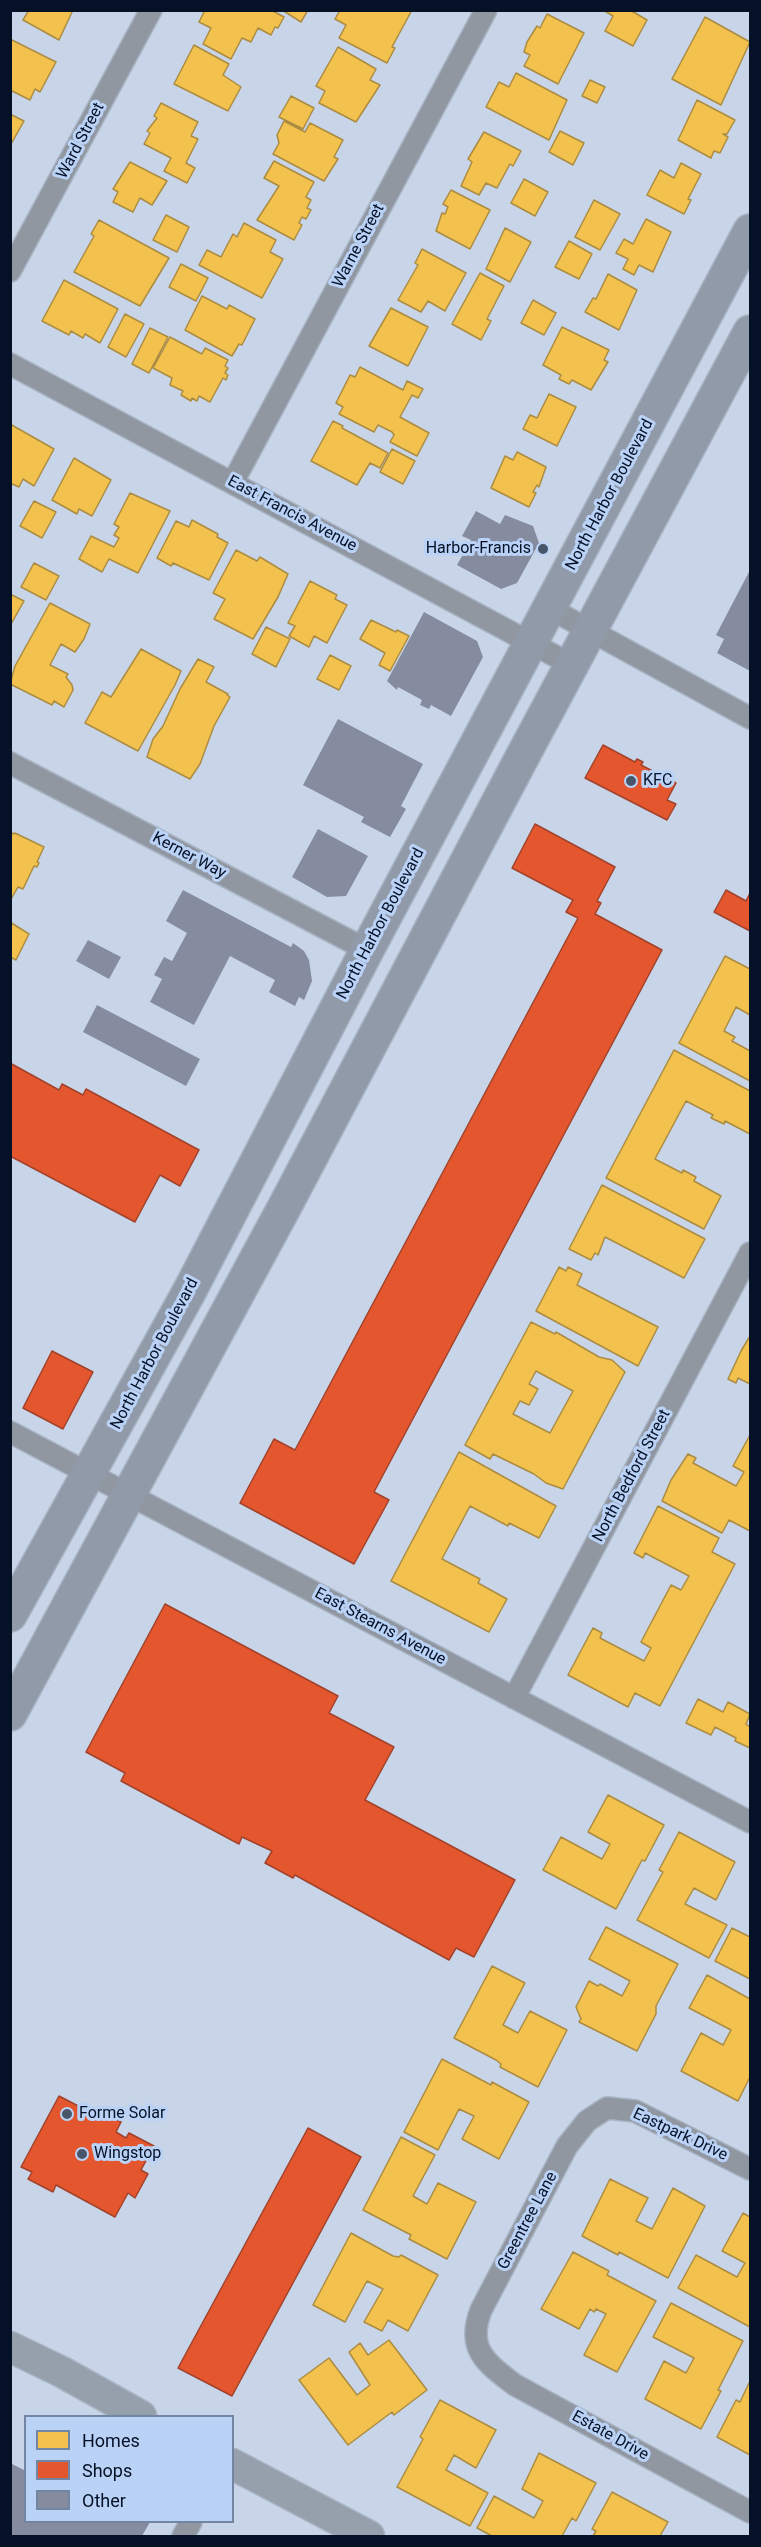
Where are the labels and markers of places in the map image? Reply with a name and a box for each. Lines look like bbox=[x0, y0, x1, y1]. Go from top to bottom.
place label: Harbor-Francis bbox=[426, 539, 531, 559]
marker: Harbor-Francis bbox=[536, 542, 550, 556]
place label: KFC bbox=[643, 771, 672, 791]
marker: KFC bbox=[624, 774, 638, 788]
place label: Forme Solar bbox=[79, 2104, 165, 2124]
marker: Forme Solar bbox=[60, 2107, 74, 2121]
place label: Wingstop bbox=[94, 2144, 161, 2164]
marker: Wingstop bbox=[75, 2147, 89, 2161]

